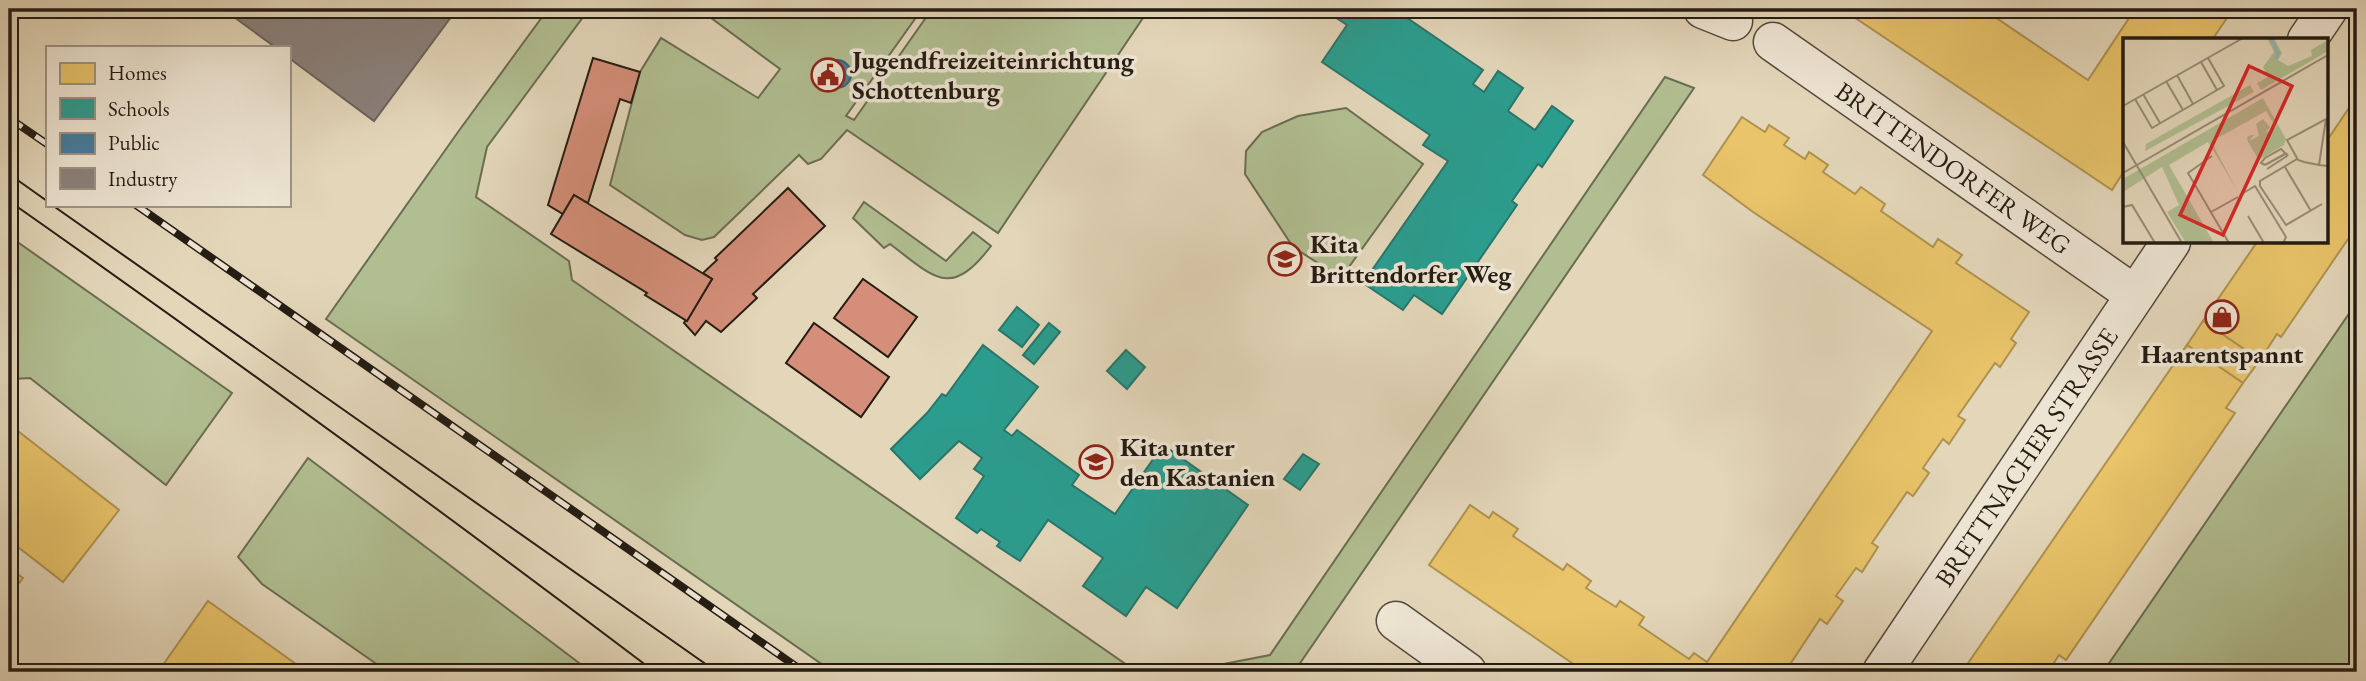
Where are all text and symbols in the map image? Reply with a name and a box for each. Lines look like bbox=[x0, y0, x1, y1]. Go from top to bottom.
inset map bbox=[2123, 38, 2328, 243]
place label: Jugendfreizeiteinrichtung Schottenburg bbox=[849, 43, 1135, 107]
legend bbox=[46, 46, 290, 206]
public building icon: Jugendfreizeiteinrichtung Schottenburg bbox=[809, 56, 847, 94]
text: Homes bbox=[108, 59, 167, 86]
street label: BRITTENDORFER WEG bbox=[1829, 74, 2078, 262]
text: Schools bbox=[108, 95, 170, 122]
text: Public bbox=[108, 129, 160, 156]
text: Industry bbox=[108, 165, 178, 192]
place label: Kita Brittendorfer Weg bbox=[1310, 227, 1512, 291]
school or university icon: Kita Brittendorfer Weg bbox=[1266, 240, 1304, 278]
shop icon: Haarentspannt bbox=[2203, 298, 2241, 336]
street label: BRETTNACHER STRASSE bbox=[1927, 321, 2126, 593]
place label: Haarentspannt bbox=[2141, 337, 2304, 371]
place label: Kita unter den Kastanien bbox=[1120, 430, 1276, 494]
school or university icon: Kita unter den Kastanien bbox=[1077, 443, 1115, 481]

